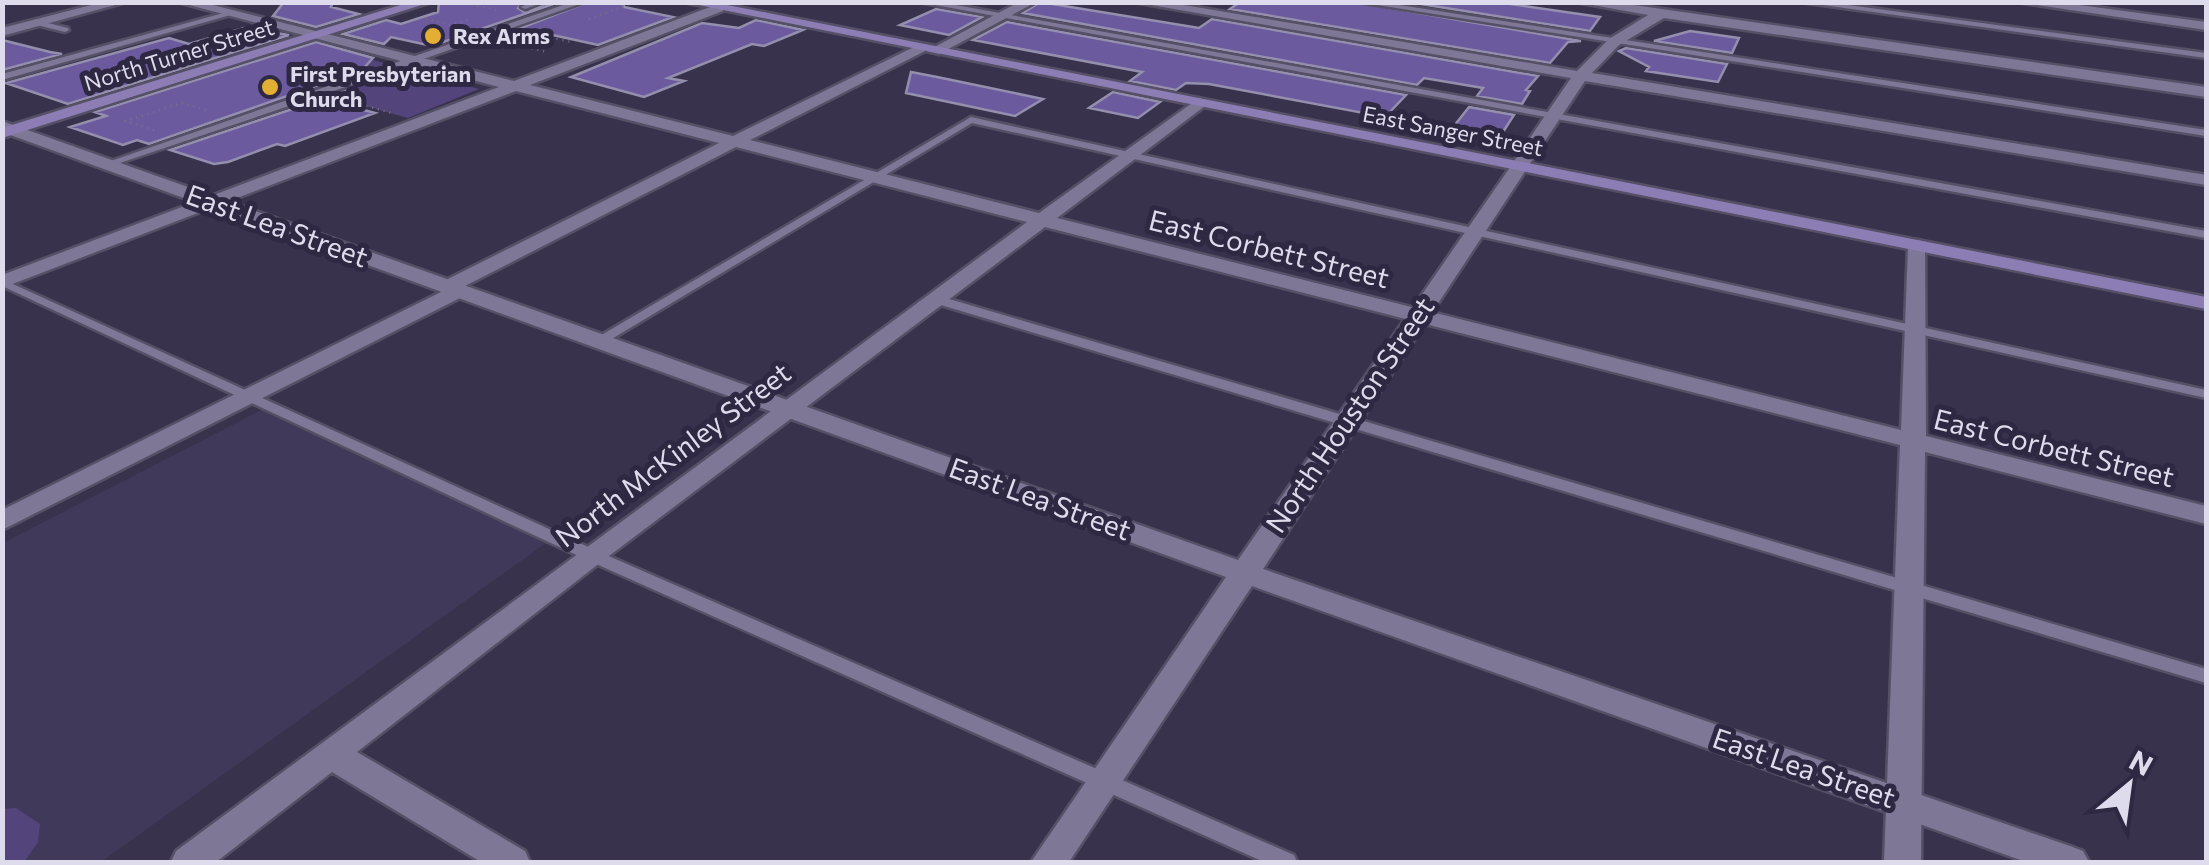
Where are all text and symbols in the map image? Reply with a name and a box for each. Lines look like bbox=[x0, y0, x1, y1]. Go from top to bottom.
street label: North Turner Street bbox=[81, 13, 277, 96]
place label: Rex Arms bbox=[453, 22, 550, 49]
marker: Rex Arms bbox=[422, 25, 444, 47]
place label: First Presbyterian Church bbox=[290, 60, 471, 112]
marker: First Presbyterian Church bbox=[259, 76, 281, 98]
street label: East Sanger Street bbox=[1361, 100, 1546, 161]
street label: East Lea Street bbox=[182, 176, 373, 274]
street label: East Corbett Street bbox=[1146, 202, 1393, 294]
street label: North Houston Street bbox=[1258, 290, 1441, 539]
street label: North McKinley Street bbox=[548, 355, 796, 554]
street label: East Corbett Street bbox=[1931, 401, 2178, 493]
street label: East Lea Street bbox=[945, 449, 1136, 547]
street label: East Lea Street bbox=[1709, 720, 1900, 814]
north arrow bbox=[2079, 735, 2179, 835]
text: N bbox=[2124, 742, 2159, 782]

